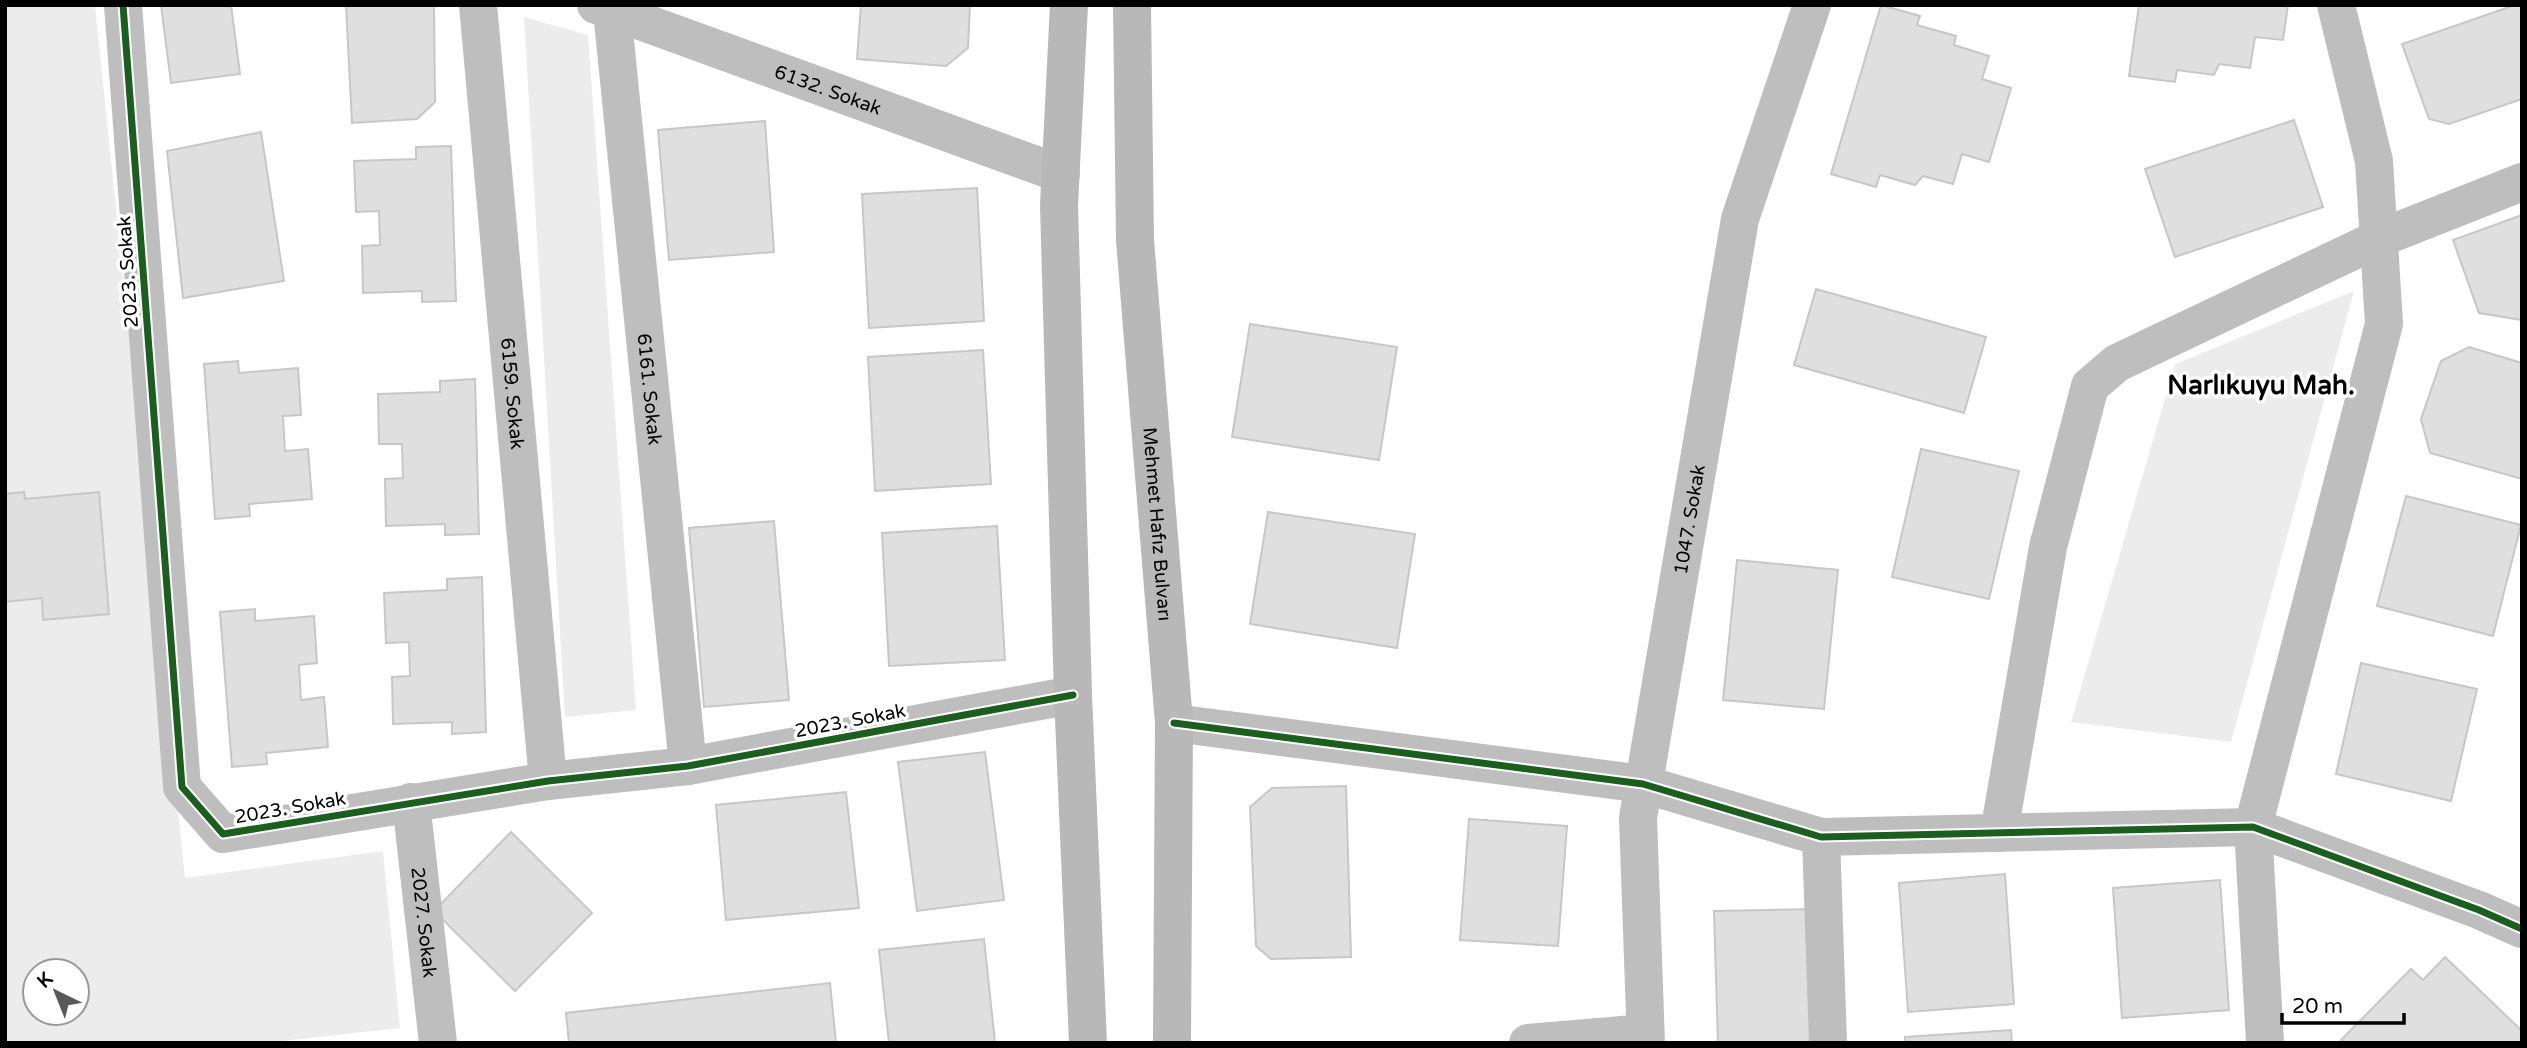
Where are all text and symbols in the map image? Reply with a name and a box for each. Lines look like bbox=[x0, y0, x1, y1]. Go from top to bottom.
street label: 6132. Sokak bbox=[771, 61, 884, 120]
street label: 2023. Sokak bbox=[113, 215, 143, 329]
street label: 6161. Sokak bbox=[633, 332, 666, 446]
street label: 6159. Sokak bbox=[496, 337, 528, 450]
district label: Narlıkuyu Mah. bbox=[2167, 370, 2355, 401]
street label: Mehmet Hafız Bulvarı bbox=[1138, 427, 1176, 622]
street label: 1047. Sokak bbox=[1670, 463, 1710, 576]
street label: 2023. Sokak bbox=[793, 699, 907, 742]
street label: 2023. Sokak bbox=[233, 787, 347, 829]
street label: 2027. Sokak bbox=[406, 866, 441, 979]
north arrow bbox=[21, 957, 91, 1027]
text: K bbox=[33, 968, 57, 993]
scale bar bbox=[2282, 982, 2404, 1026]
text: 20 m bbox=[2292, 994, 2343, 1019]

